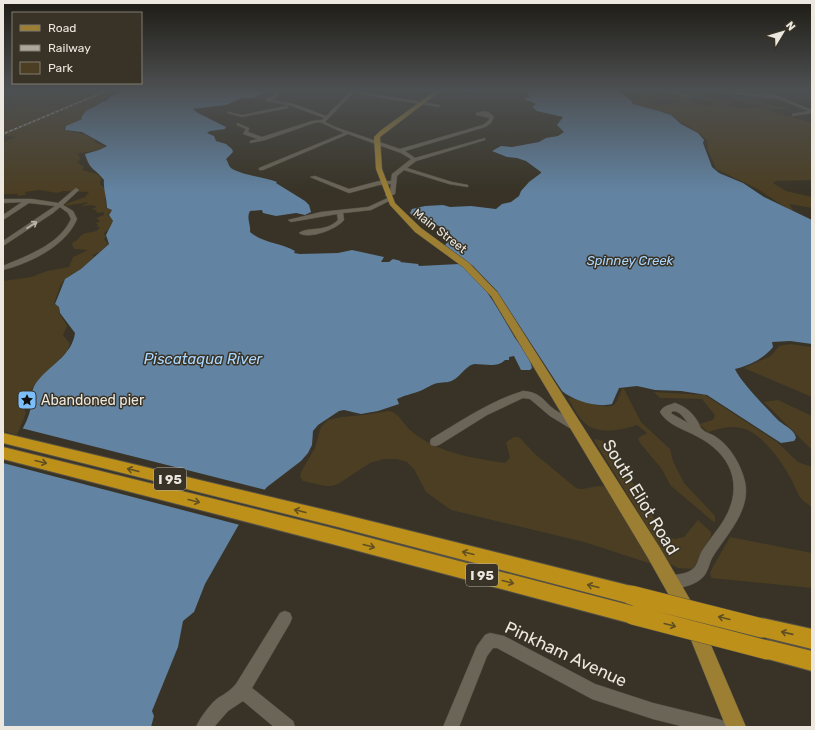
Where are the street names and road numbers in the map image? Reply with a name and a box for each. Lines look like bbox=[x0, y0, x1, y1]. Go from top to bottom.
street label: Main Street bbox=[410, 206, 470, 256]
street label: South Eliot Road bbox=[599, 436, 683, 558]
road number: I 95 bbox=[154, 468, 186, 490]
road number: I 95 bbox=[466, 564, 498, 586]
street label: Pinkham Avenue bbox=[502, 617, 630, 691]

